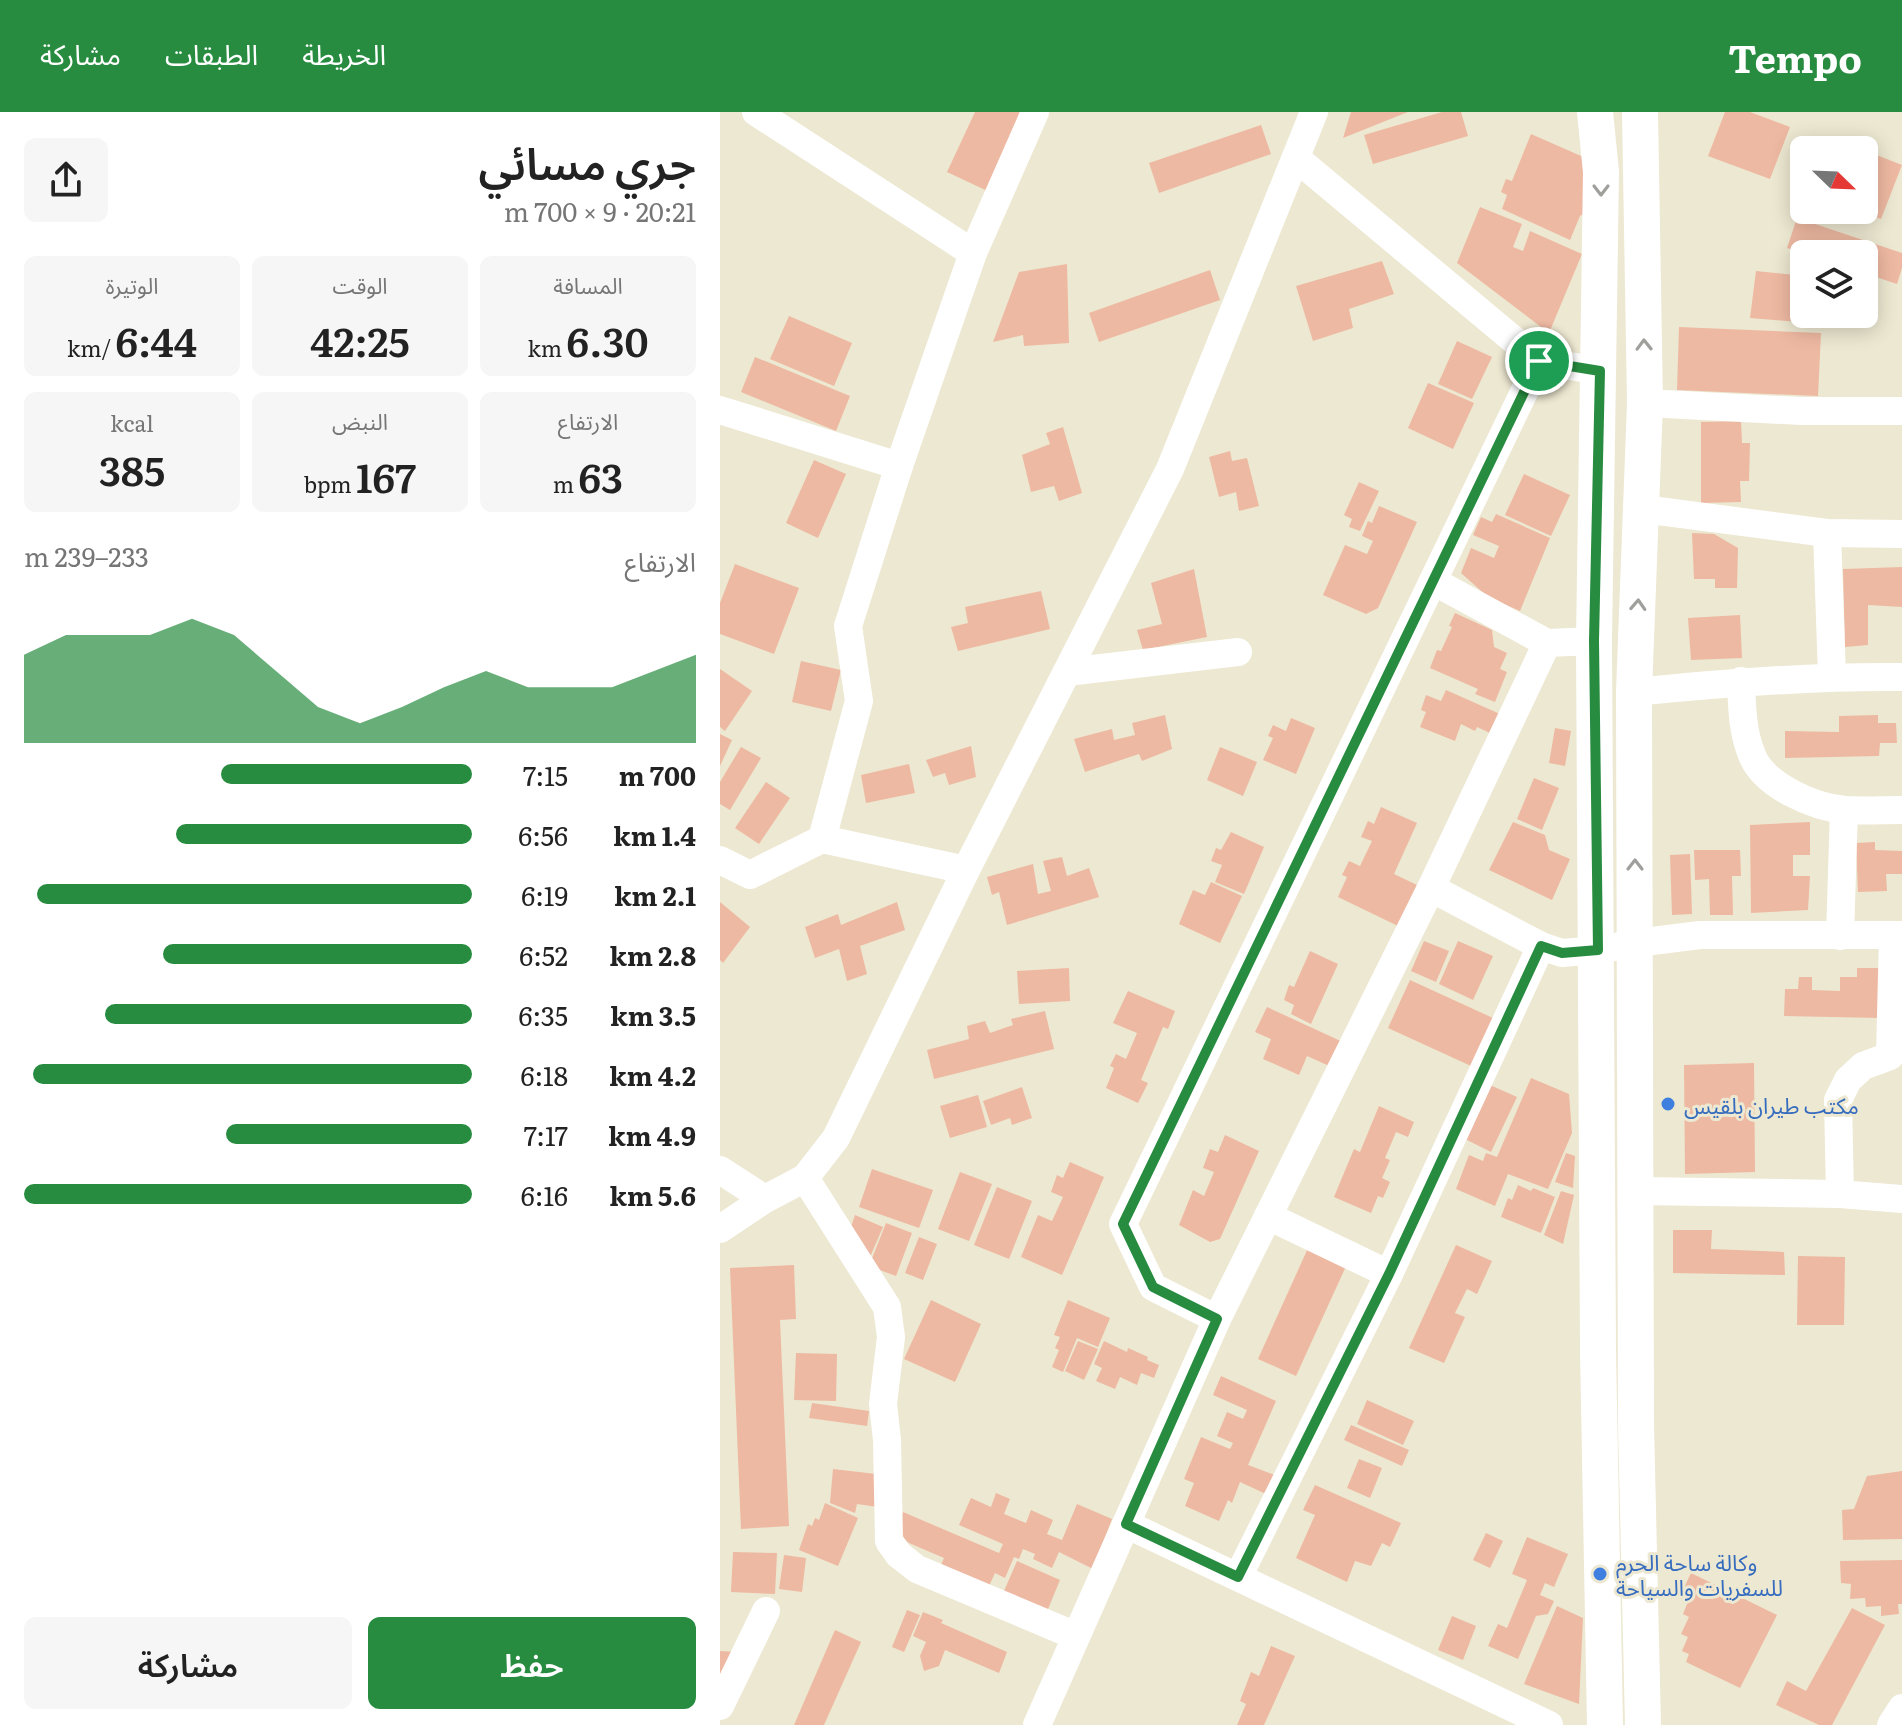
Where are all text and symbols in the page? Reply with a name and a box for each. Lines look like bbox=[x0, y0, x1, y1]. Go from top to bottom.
text: Tempo bbox=[1728, 28, 1862, 85]
text: مشاركة bbox=[40, 32, 121, 74]
text: الطبقات bbox=[165, 32, 258, 74]
text: الخريطة bbox=[302, 32, 386, 74]
text: جري مسائي bbox=[479, 128, 696, 194]
north arrow bbox=[1790, 136, 1878, 224]
map controls bbox=[1790, 136, 1878, 328]
button: share bbox=[24, 138, 108, 222]
one-way arrow bbox=[1592, 184, 1610, 197]
text: 20:21 · 9 × 700 m bbox=[504, 191, 696, 230]
button: layers bbox=[1790, 240, 1878, 328]
text: الوتيرة bbox=[106, 268, 158, 301]
text: الوقت bbox=[332, 268, 388, 301]
text: المسافة bbox=[553, 268, 623, 301]
text: 6:44 bbox=[115, 310, 197, 369]
text: 42:25 bbox=[310, 310, 410, 369]
text: 6.30 bbox=[567, 310, 648, 369]
pin bbox=[1505, 327, 1573, 395]
text: /km bbox=[67, 331, 115, 364]
text: km bbox=[528, 331, 567, 364]
one-way arrow bbox=[1635, 338, 1653, 351]
icon: arrive bbox=[1517, 339, 1561, 383]
text: النبض bbox=[332, 404, 388, 437]
text: الارتفاع bbox=[558, 404, 618, 437]
text: kcal bbox=[110, 406, 154, 439]
text: 385 bbox=[99, 439, 165, 498]
text: 167 bbox=[356, 446, 416, 505]
text: 63 bbox=[579, 446, 623, 505]
text: bpm bbox=[304, 467, 356, 500]
text: m bbox=[553, 467, 579, 500]
text: 233–239 m bbox=[24, 536, 149, 575]
text: الارتفاع bbox=[625, 541, 696, 580]
one-way arrow bbox=[1630, 598, 1647, 611]
text: 7:15 bbox=[523, 755, 568, 794]
text: 700 m bbox=[619, 755, 696, 794]
text: 6:56 bbox=[518, 815, 568, 854]
text: 1.4 km bbox=[613, 815, 696, 854]
one-way arrow bbox=[1626, 858, 1644, 871]
text: 6:19 bbox=[521, 875, 568, 914]
text: 2.1 km bbox=[614, 875, 696, 914]
text: 6:52 bbox=[519, 935, 568, 974]
text: 2.8 km bbox=[610, 935, 696, 974]
text: 6:35 bbox=[518, 995, 568, 1034]
text: 3.5 km bbox=[610, 995, 696, 1034]
text: 6:18 bbox=[520, 1055, 568, 1094]
text: 4.2 km bbox=[609, 1055, 696, 1094]
place label: مكتب طيران بلقيس bbox=[1684, 1088, 1859, 1121]
marker: مكتب طيران بلقيس bbox=[1659, 1095, 1677, 1113]
text: 7:17 bbox=[524, 1115, 568, 1154]
text: 4.9 km bbox=[608, 1115, 696, 1154]
text: 6:16 bbox=[521, 1175, 568, 1214]
text: 5.6 km bbox=[610, 1175, 696, 1214]
place label: وكالة ساحة الحرم للسفريات والسياحة bbox=[1616, 1545, 1783, 1603]
marker: وكالة ساحة الحرم للسفريات والسياحة bbox=[1591, 1565, 1609, 1583]
button: مشاركة bbox=[24, 1617, 352, 1709]
button: حفظ bbox=[368, 1617, 696, 1709]

